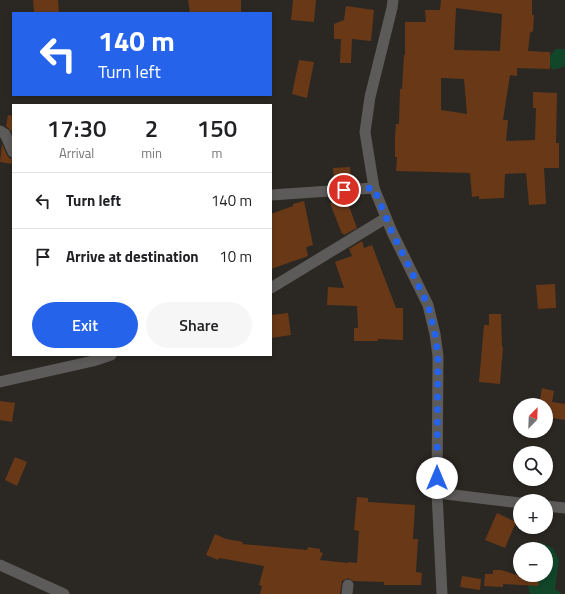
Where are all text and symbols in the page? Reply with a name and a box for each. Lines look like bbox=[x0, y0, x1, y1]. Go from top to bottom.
text: 140 m bbox=[98, 19, 175, 62]
icon: left bbox=[32, 28, 84, 80]
text: Turn left bbox=[98, 58, 161, 85]
text: 17:30 bbox=[47, 110, 106, 146]
text: 2 bbox=[145, 110, 158, 146]
text: 150 bbox=[197, 110, 237, 146]
text: Arrival bbox=[59, 143, 94, 163]
text: min bbox=[141, 143, 162, 163]
text: m bbox=[212, 143, 222, 163]
pin bbox=[327, 173, 361, 207]
icon: arrive bbox=[333, 179, 355, 201]
text: Turn left bbox=[66, 189, 121, 212]
text: 140 m bbox=[211, 189, 252, 212]
icon: left bbox=[32, 190, 54, 212]
text: Arrive at destination bbox=[66, 245, 199, 268]
text: 10 m bbox=[219, 245, 252, 268]
icon: arrive bbox=[32, 246, 54, 268]
button: Exit bbox=[32, 302, 138, 348]
button: Share bbox=[146, 302, 252, 348]
north arrow bbox=[513, 398, 553, 438]
map controls bbox=[513, 398, 553, 582]
button: search bbox=[513, 446, 553, 486]
position arrow bbox=[416, 457, 458, 499]
button: + bbox=[513, 494, 553, 534]
button: − bbox=[513, 542, 553, 582]

